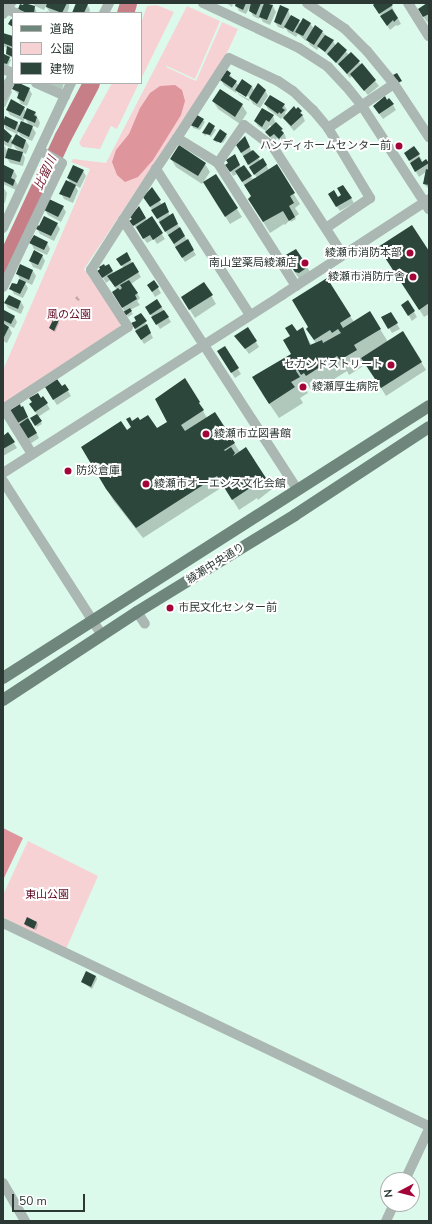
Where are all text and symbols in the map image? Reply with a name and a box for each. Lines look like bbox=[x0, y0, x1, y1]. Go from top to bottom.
legend bbox=[12, 12, 142, 84]
text: 道路 bbox=[50, 21, 74, 37]
text: 公園 bbox=[50, 41, 74, 57]
text: 建物 bbox=[50, 61, 74, 77]
place label: ハンディホームセンター前 bbox=[259, 139, 391, 153]
marker: ハンディホームセンター前 bbox=[394, 141, 404, 151]
water label: 比留川 bbox=[32, 154, 60, 192]
place label: 綾瀬市消防本部 bbox=[325, 246, 402, 260]
marker: 綾瀬市消防本部 bbox=[405, 248, 415, 258]
place label: 南山堂薬局綾瀬店 bbox=[209, 256, 297, 270]
marker: 南山堂薬局綾瀬店 bbox=[300, 258, 310, 268]
place label: 綾瀬市消防庁舎 bbox=[328, 270, 405, 284]
marker: 綾瀬市消防庁舎 bbox=[408, 272, 418, 282]
park label: 風の公園 bbox=[47, 308, 91, 322]
place label: セカンドストリート bbox=[284, 358, 383, 372]
marker: セカンドストリート bbox=[386, 360, 396, 370]
place label: 綾瀬厚生病院 bbox=[312, 380, 378, 394]
marker: 綾瀬厚生病院 bbox=[297, 381, 309, 393]
place label: 綾瀬市立図書館 bbox=[214, 427, 291, 441]
marker: 綾瀬市立図書館 bbox=[201, 429, 211, 439]
place label: 防災倉庫 bbox=[76, 464, 120, 478]
marker: 防災倉庫 bbox=[63, 466, 73, 476]
place label: 綾瀬市オーエンス文化会館 bbox=[154, 477, 286, 491]
marker: 綾瀬市オーエンス文化会館 bbox=[141, 479, 151, 489]
street label: 綾瀬中央通り bbox=[185, 541, 247, 587]
place label: 市民文化センター前 bbox=[178, 601, 277, 615]
marker: 市民文化センター前 bbox=[165, 603, 175, 613]
park label: 東山公園 bbox=[25, 888, 69, 902]
north arrow bbox=[380, 1172, 420, 1212]
scale bar bbox=[14, 1186, 87, 1212]
text: N bbox=[381, 1188, 397, 1198]
text: 50 m bbox=[19, 1193, 47, 1209]

